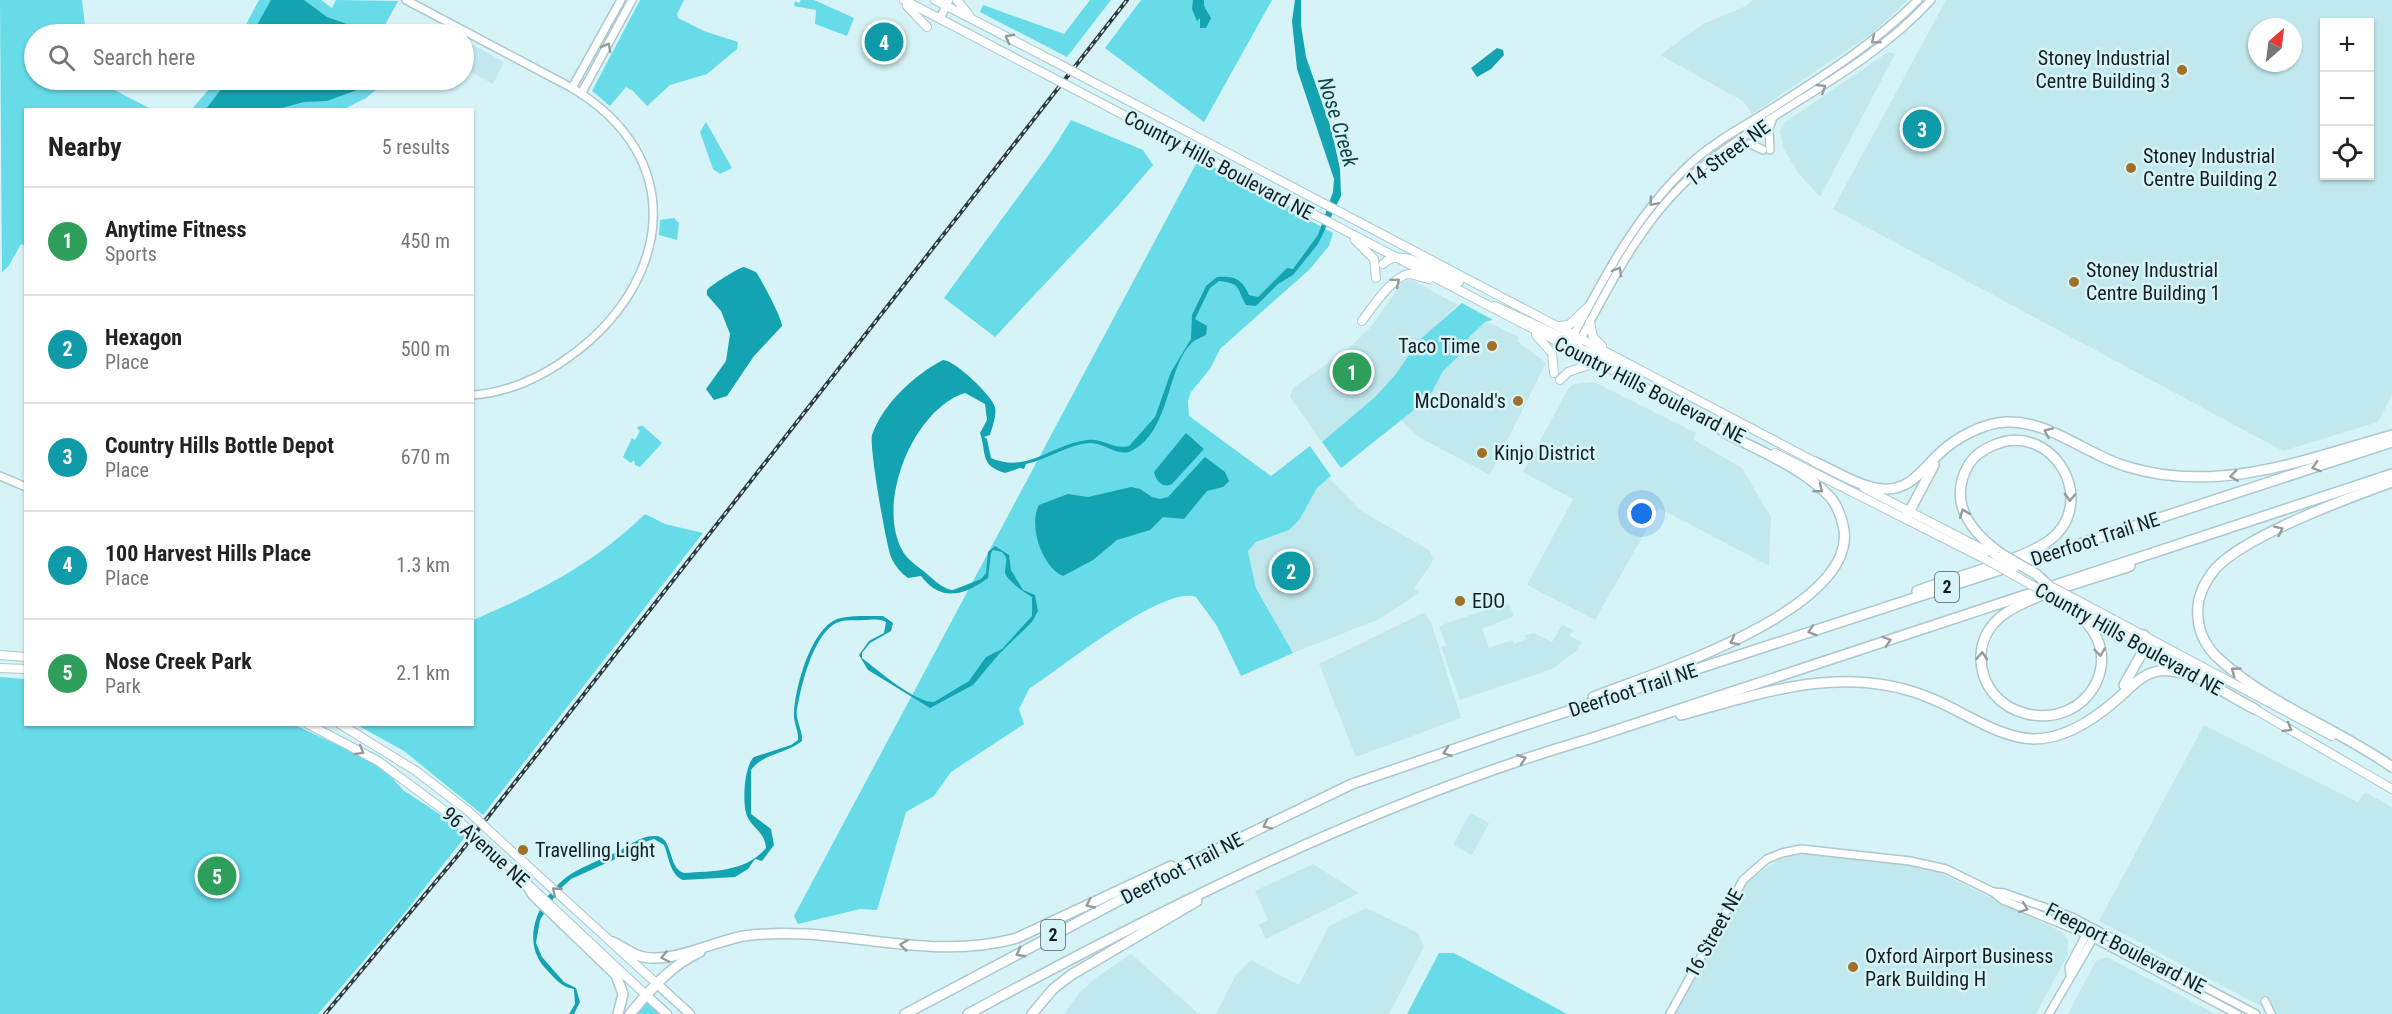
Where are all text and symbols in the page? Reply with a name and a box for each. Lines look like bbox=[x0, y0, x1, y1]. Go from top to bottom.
north arrow bbox=[2248, 18, 2302, 72]
map controls bbox=[2320, 18, 2374, 180]
button: + bbox=[2320, 18, 2374, 72]
pin: 4 bbox=[864, 20, 904, 64]
search box bbox=[24, 24, 474, 90]
one-way arrow bbox=[1871, 32, 1882, 43]
one-way arrow bbox=[1005, 34, 1015, 45]
icon: search bbox=[45, 41, 78, 74]
one-way arrow bbox=[600, 43, 611, 53]
text: Search here bbox=[93, 45, 195, 70]
place label: Stoney Industrial Centre Building 3 bbox=[2036, 46, 2170, 93]
marker: Stoney Industrial Centre Building 3 bbox=[2175, 63, 2189, 77]
button: − bbox=[2320, 72, 2374, 126]
water label: Nose Creek bbox=[1313, 74, 1363, 170]
one-way arrow bbox=[1816, 83, 1826, 95]
street label: Country Hills Boulevard NE bbox=[1120, 105, 1318, 225]
pin: 3 bbox=[1902, 106, 1942, 152]
street label: 14 Street NE bbox=[1681, 114, 1775, 192]
button: locate bbox=[2320, 126, 2374, 180]
text: Nearby bbox=[48, 132, 122, 162]
text: 5 results bbox=[382, 135, 450, 159]
place label: Stoney Industrial Centre Building 2 bbox=[2143, 144, 2278, 191]
marker: Stoney Industrial Centre Building 2 bbox=[2124, 161, 2138, 175]
one-way arrow bbox=[1650, 196, 1661, 207]
text: Anytime Fitness bbox=[105, 217, 247, 242]
text: 1 bbox=[62, 229, 73, 253]
text: 450 m bbox=[401, 229, 450, 253]
text: Sports bbox=[105, 242, 157, 266]
place label: Stoney Industrial Centre Building 1 bbox=[2086, 258, 2220, 305]
one-way arrow bbox=[1611, 267, 1623, 277]
marker: Stoney Industrial Centre Building 1 bbox=[2067, 275, 2081, 289]
one-way arrow bbox=[1389, 278, 1400, 289]
text: Hexagon bbox=[105, 325, 182, 350]
street label: Country Hills Boulevard NE bbox=[1551, 331, 1749, 449]
place label: Taco Time bbox=[1398, 334, 1480, 358]
text: 2 bbox=[62, 337, 73, 361]
text: 500 m bbox=[401, 337, 450, 361]
marker: Taco Time bbox=[1485, 339, 1499, 353]
text: Place bbox=[105, 350, 149, 374]
pin: 1 bbox=[1332, 350, 1372, 394]
place label: McDonald's bbox=[1415, 389, 1506, 413]
marker: McDonald's bbox=[1511, 394, 1525, 408]
one-way arrow bbox=[2043, 427, 2054, 439]
text: Country Hills Bottle Depot bbox=[105, 433, 334, 458]
place label: Kinjo District bbox=[1494, 441, 1595, 465]
text: 3 bbox=[62, 445, 73, 469]
text: 670 m bbox=[401, 445, 450, 469]
marker: Kinjo District bbox=[1475, 446, 1489, 460]
text: Place bbox=[105, 458, 149, 482]
one-way arrow bbox=[2311, 459, 2322, 472]
one-way arrow bbox=[2229, 470, 2238, 482]
one-way arrow bbox=[1813, 481, 1824, 492]
one-way arrow bbox=[2064, 493, 2076, 502]
your location bbox=[1627, 499, 1656, 528]
street label: Deerfoot Trail NE bbox=[2028, 507, 2162, 571]
one-way arrow bbox=[1959, 508, 1971, 519]
one-way arrow bbox=[2272, 526, 2283, 537]
text: 100 Harvest Hills Place bbox=[105, 541, 311, 566]
pin: 2 bbox=[1272, 548, 1310, 594]
text: 4 bbox=[62, 553, 73, 577]
text: 1.3 km bbox=[396, 553, 450, 577]
text: Place bbox=[105, 566, 149, 590]
road number: 2 bbox=[1935, 572, 1959, 602]
street label: Country Hills Boulevard NE bbox=[2031, 577, 2227, 701]
place label: EDO bbox=[1472, 589, 1505, 613]
marker: EDO bbox=[1453, 594, 1467, 608]
one-way arrow bbox=[1807, 624, 1818, 637]
one-way arrow bbox=[1729, 634, 1740, 646]
one-way arrow bbox=[1881, 636, 1892, 648]
one-way arrow bbox=[2093, 647, 2106, 656]
text: Nose Creek Park bbox=[105, 649, 252, 674]
one-way arrow bbox=[1975, 652, 1988, 661]
street label: Deerfoot Trail NE bbox=[1566, 658, 1700, 722]
text: 5 bbox=[62, 661, 73, 685]
text: 2.1 km bbox=[396, 661, 450, 685]
one-way arrow bbox=[2230, 667, 2241, 678]
text: Park bbox=[105, 674, 141, 698]
one-way arrow bbox=[2282, 721, 2292, 733]
one-way arrow bbox=[354, 744, 364, 755]
one-way arrow bbox=[1442, 744, 1453, 757]
one-way arrow bbox=[1516, 754, 1527, 766]
street label: 96 Avenue NE bbox=[438, 802, 535, 892]
one-way arrow bbox=[1262, 818, 1273, 830]
street label: Deerfoot Trail NE bbox=[1117, 827, 1247, 909]
place label: Travelling Light bbox=[535, 838, 655, 862]
marker: Travelling Light bbox=[516, 843, 530, 857]
pin: 5 bbox=[198, 854, 236, 898]
street label: 16 Street NE bbox=[1680, 884, 1748, 982]
one-way arrow bbox=[552, 887, 563, 898]
one-way arrow bbox=[1085, 897, 1096, 909]
street label: Freeport Boulevard NE bbox=[2042, 897, 2210, 999]
one-way arrow bbox=[2018, 901, 2029, 913]
road number: 2 bbox=[1041, 920, 1065, 950]
one-way arrow bbox=[899, 939, 908, 951]
place label: Oxford Airport Business Park Building H bbox=[1865, 944, 2053, 991]
one-way arrow bbox=[1015, 946, 1026, 957]
one-way arrow bbox=[660, 950, 670, 963]
marker: Oxford Airport Business Park Building H bbox=[1846, 960, 1860, 974]

